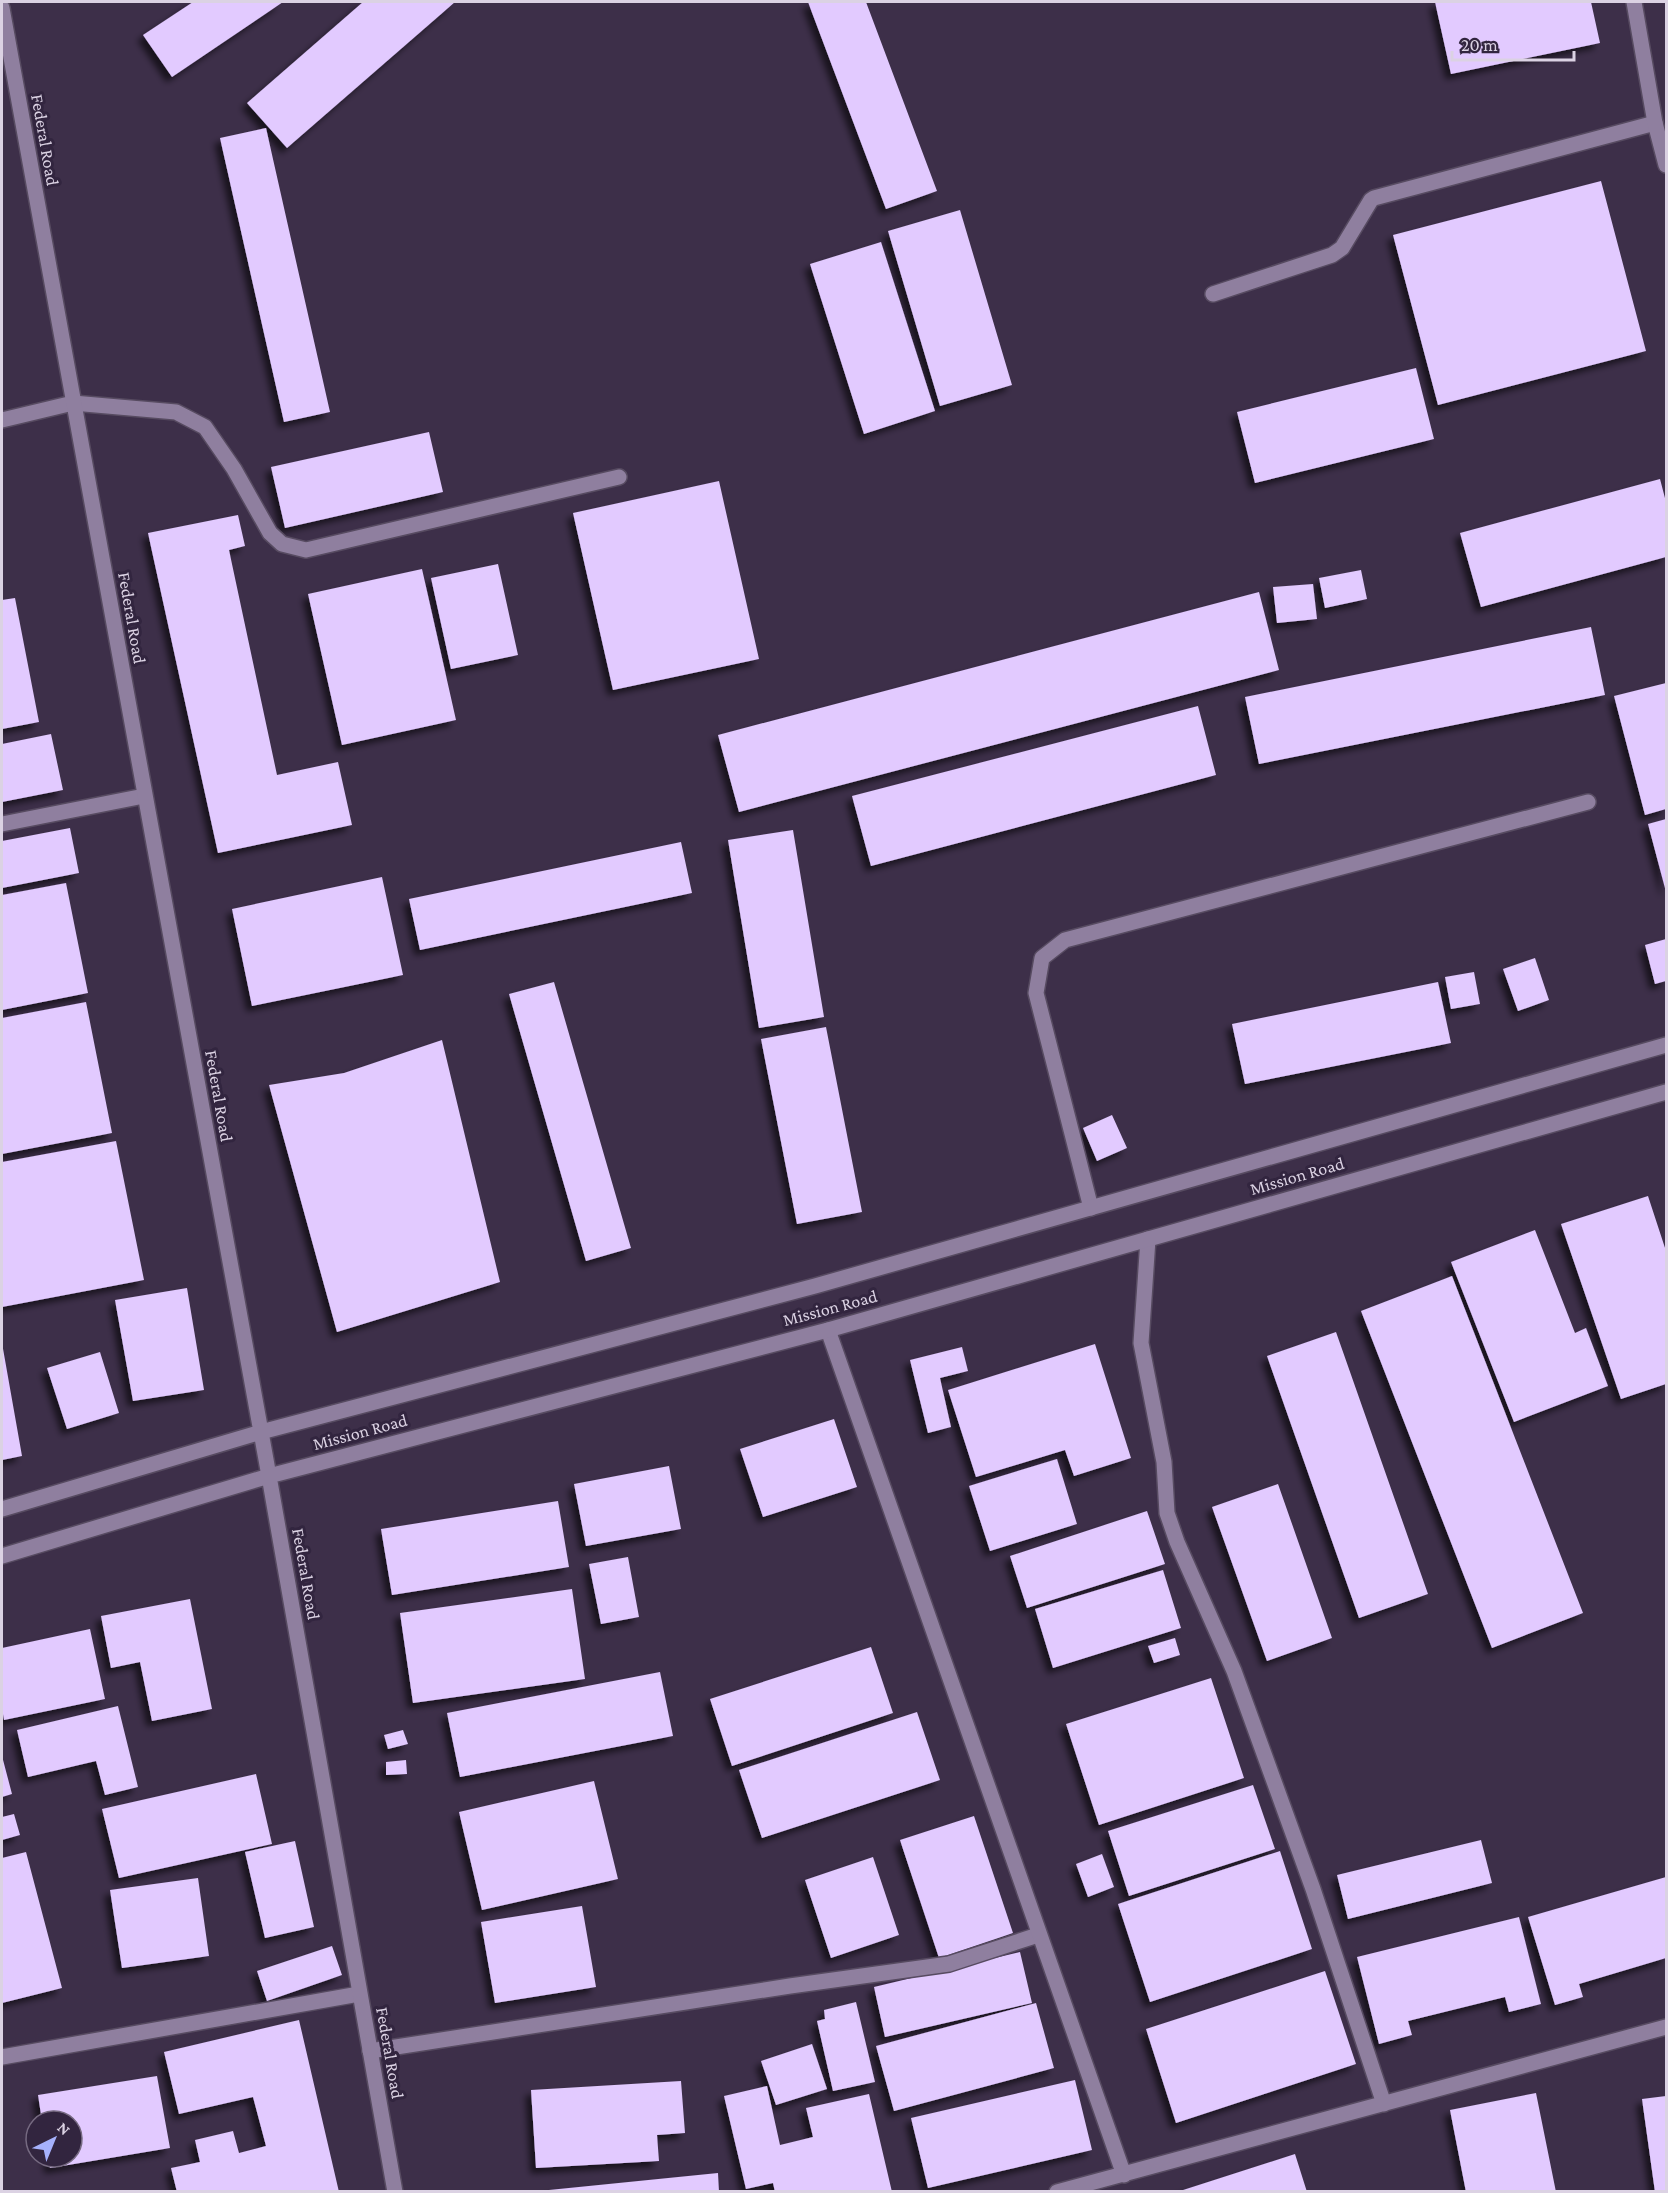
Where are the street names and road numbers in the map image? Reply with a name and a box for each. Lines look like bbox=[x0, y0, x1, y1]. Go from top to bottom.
street label: Federal Road bbox=[27, 93, 63, 188]
street label: Federal Road bbox=[114, 571, 150, 666]
street label: Federal Road bbox=[201, 1049, 237, 1144]
street label: Mission Road bbox=[1248, 1153, 1347, 1199]
street label: Mission Road bbox=[781, 1286, 880, 1330]
street label: Mission Road bbox=[311, 1410, 410, 1454]
street label: Federal Road bbox=[288, 1527, 324, 1622]
street label: Federal Road bbox=[372, 2006, 408, 2101]

